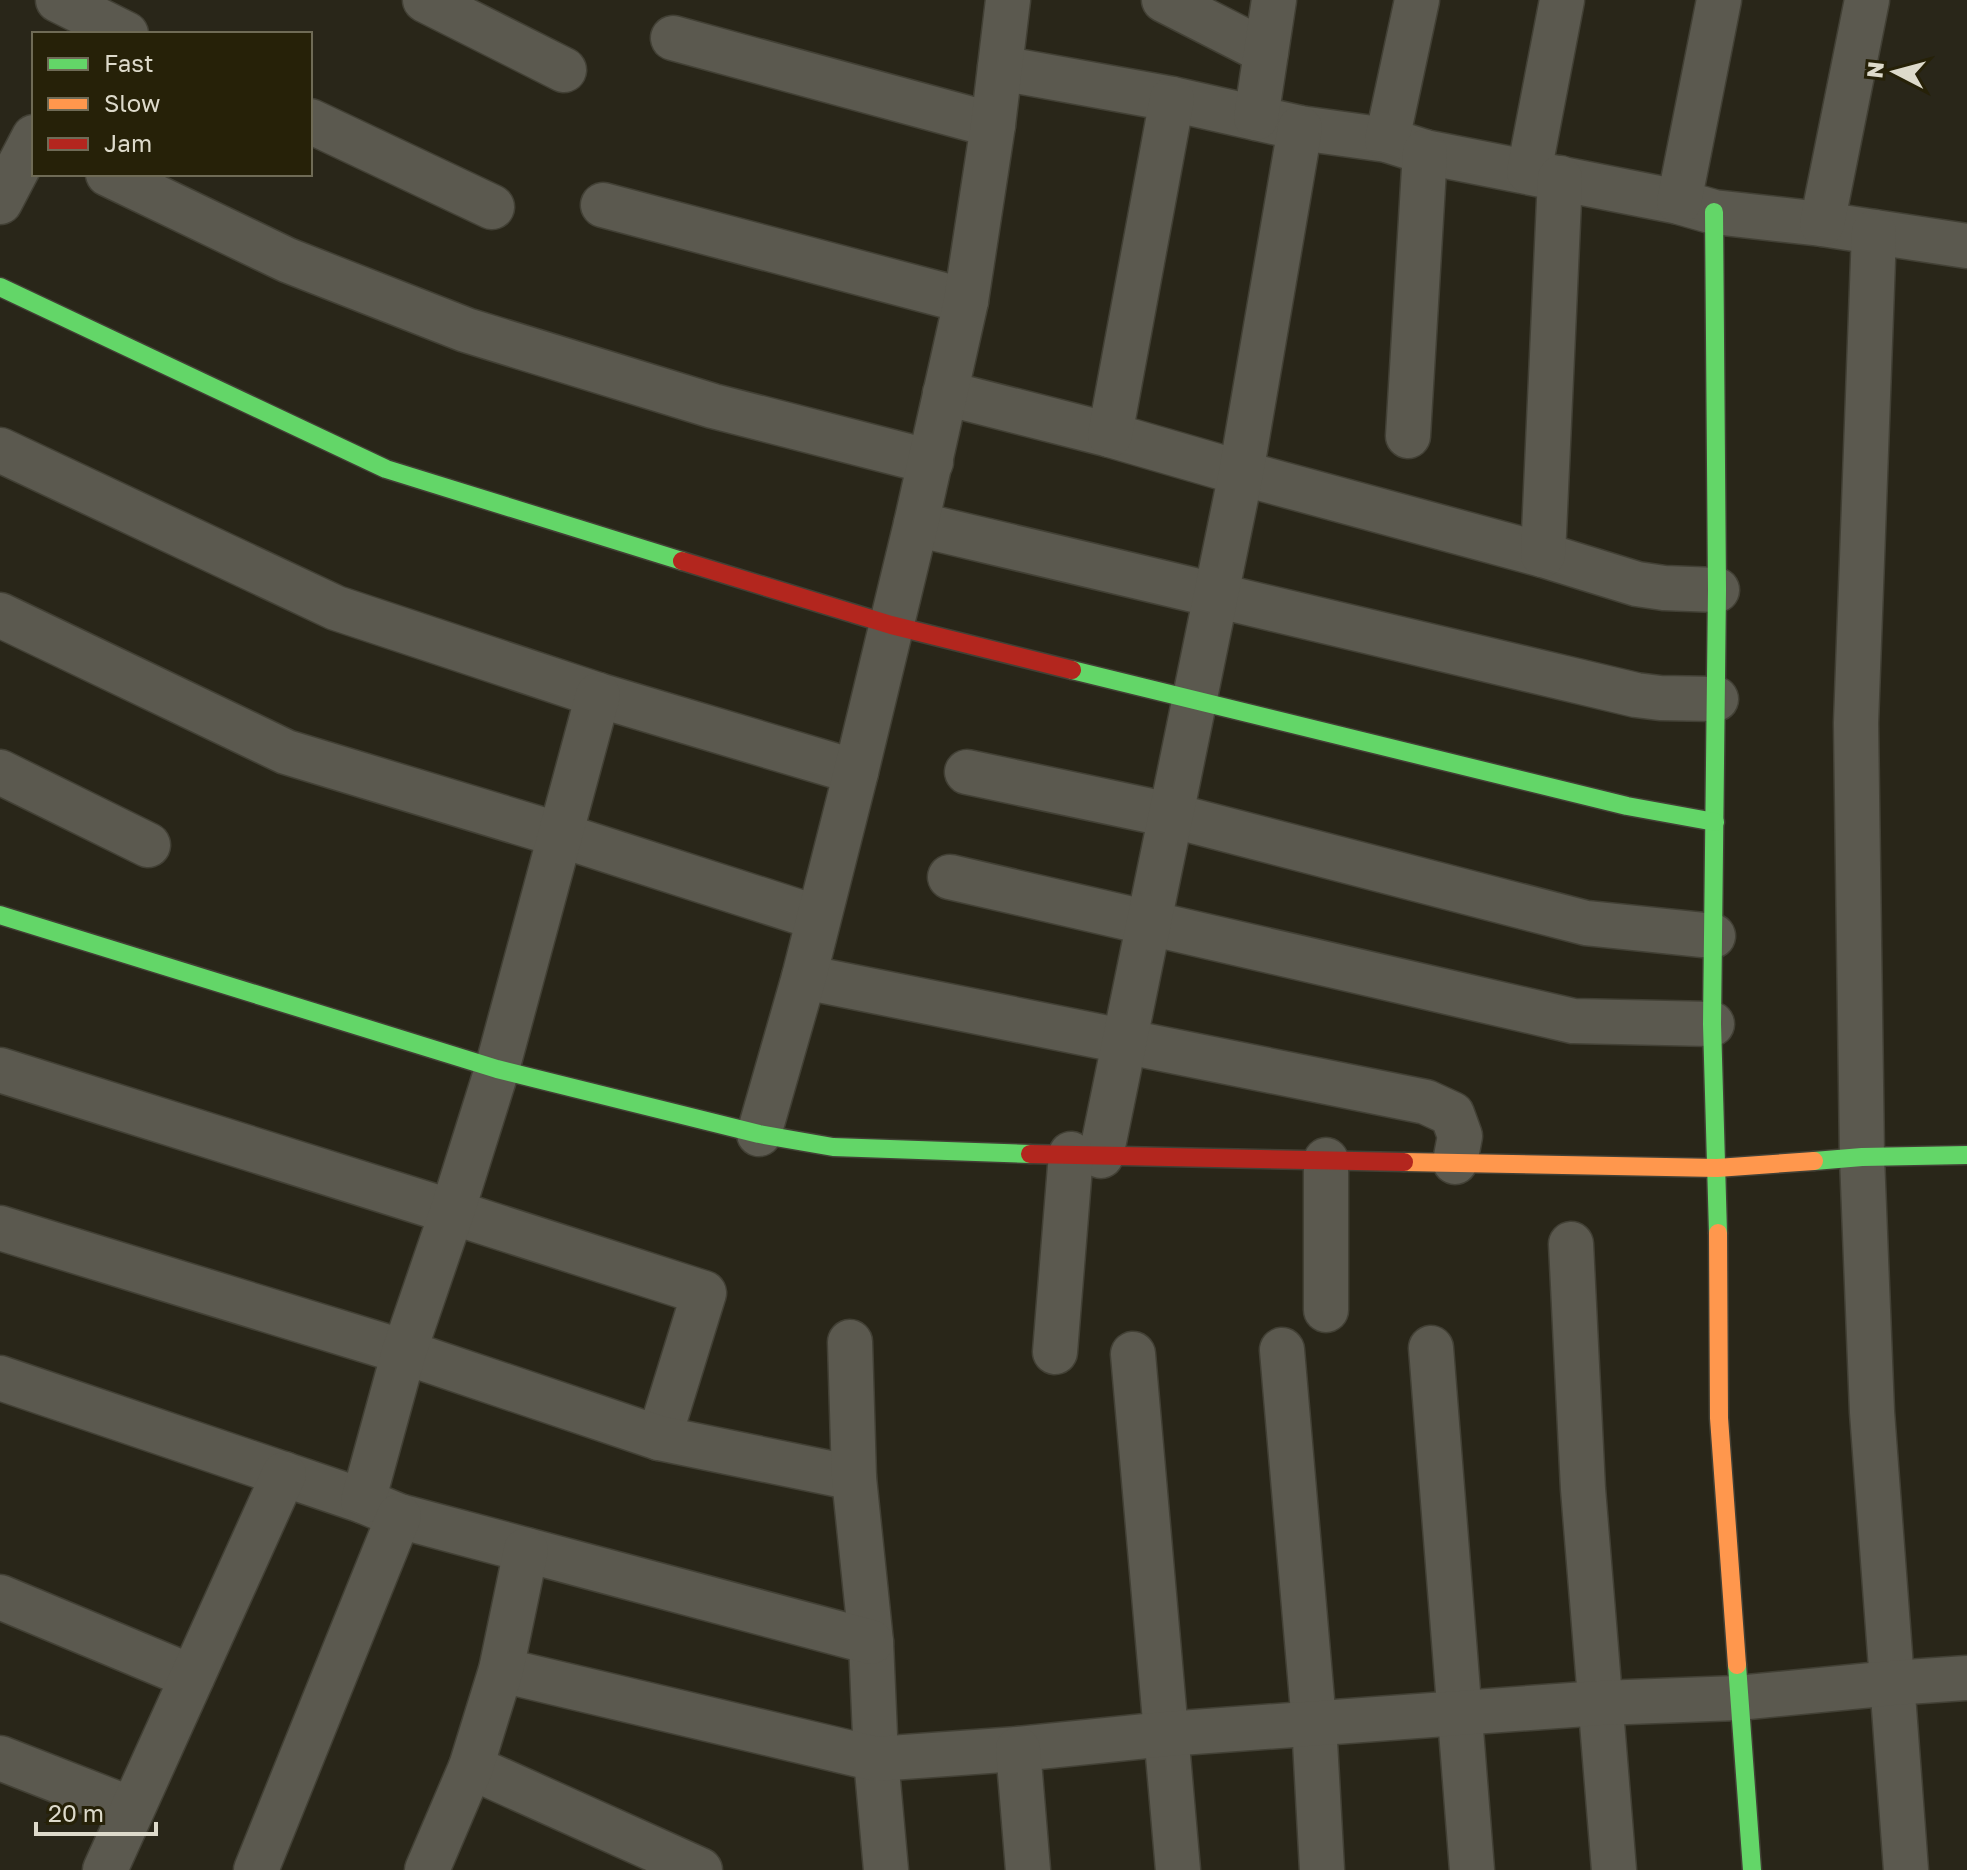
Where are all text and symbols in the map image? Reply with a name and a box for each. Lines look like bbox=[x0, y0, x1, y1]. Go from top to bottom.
legend bbox=[32, 32, 312, 176]
north arrow bbox=[1855, 32, 1935, 112]
text: Fast bbox=[104, 48, 154, 77]
text: N bbox=[1860, 60, 1889, 80]
text: Slow bbox=[104, 88, 160, 117]
text: Jam bbox=[104, 128, 152, 157]
scale bar bbox=[36, 1786, 156, 1836]
text: 20 m bbox=[48, 1798, 104, 1827]

